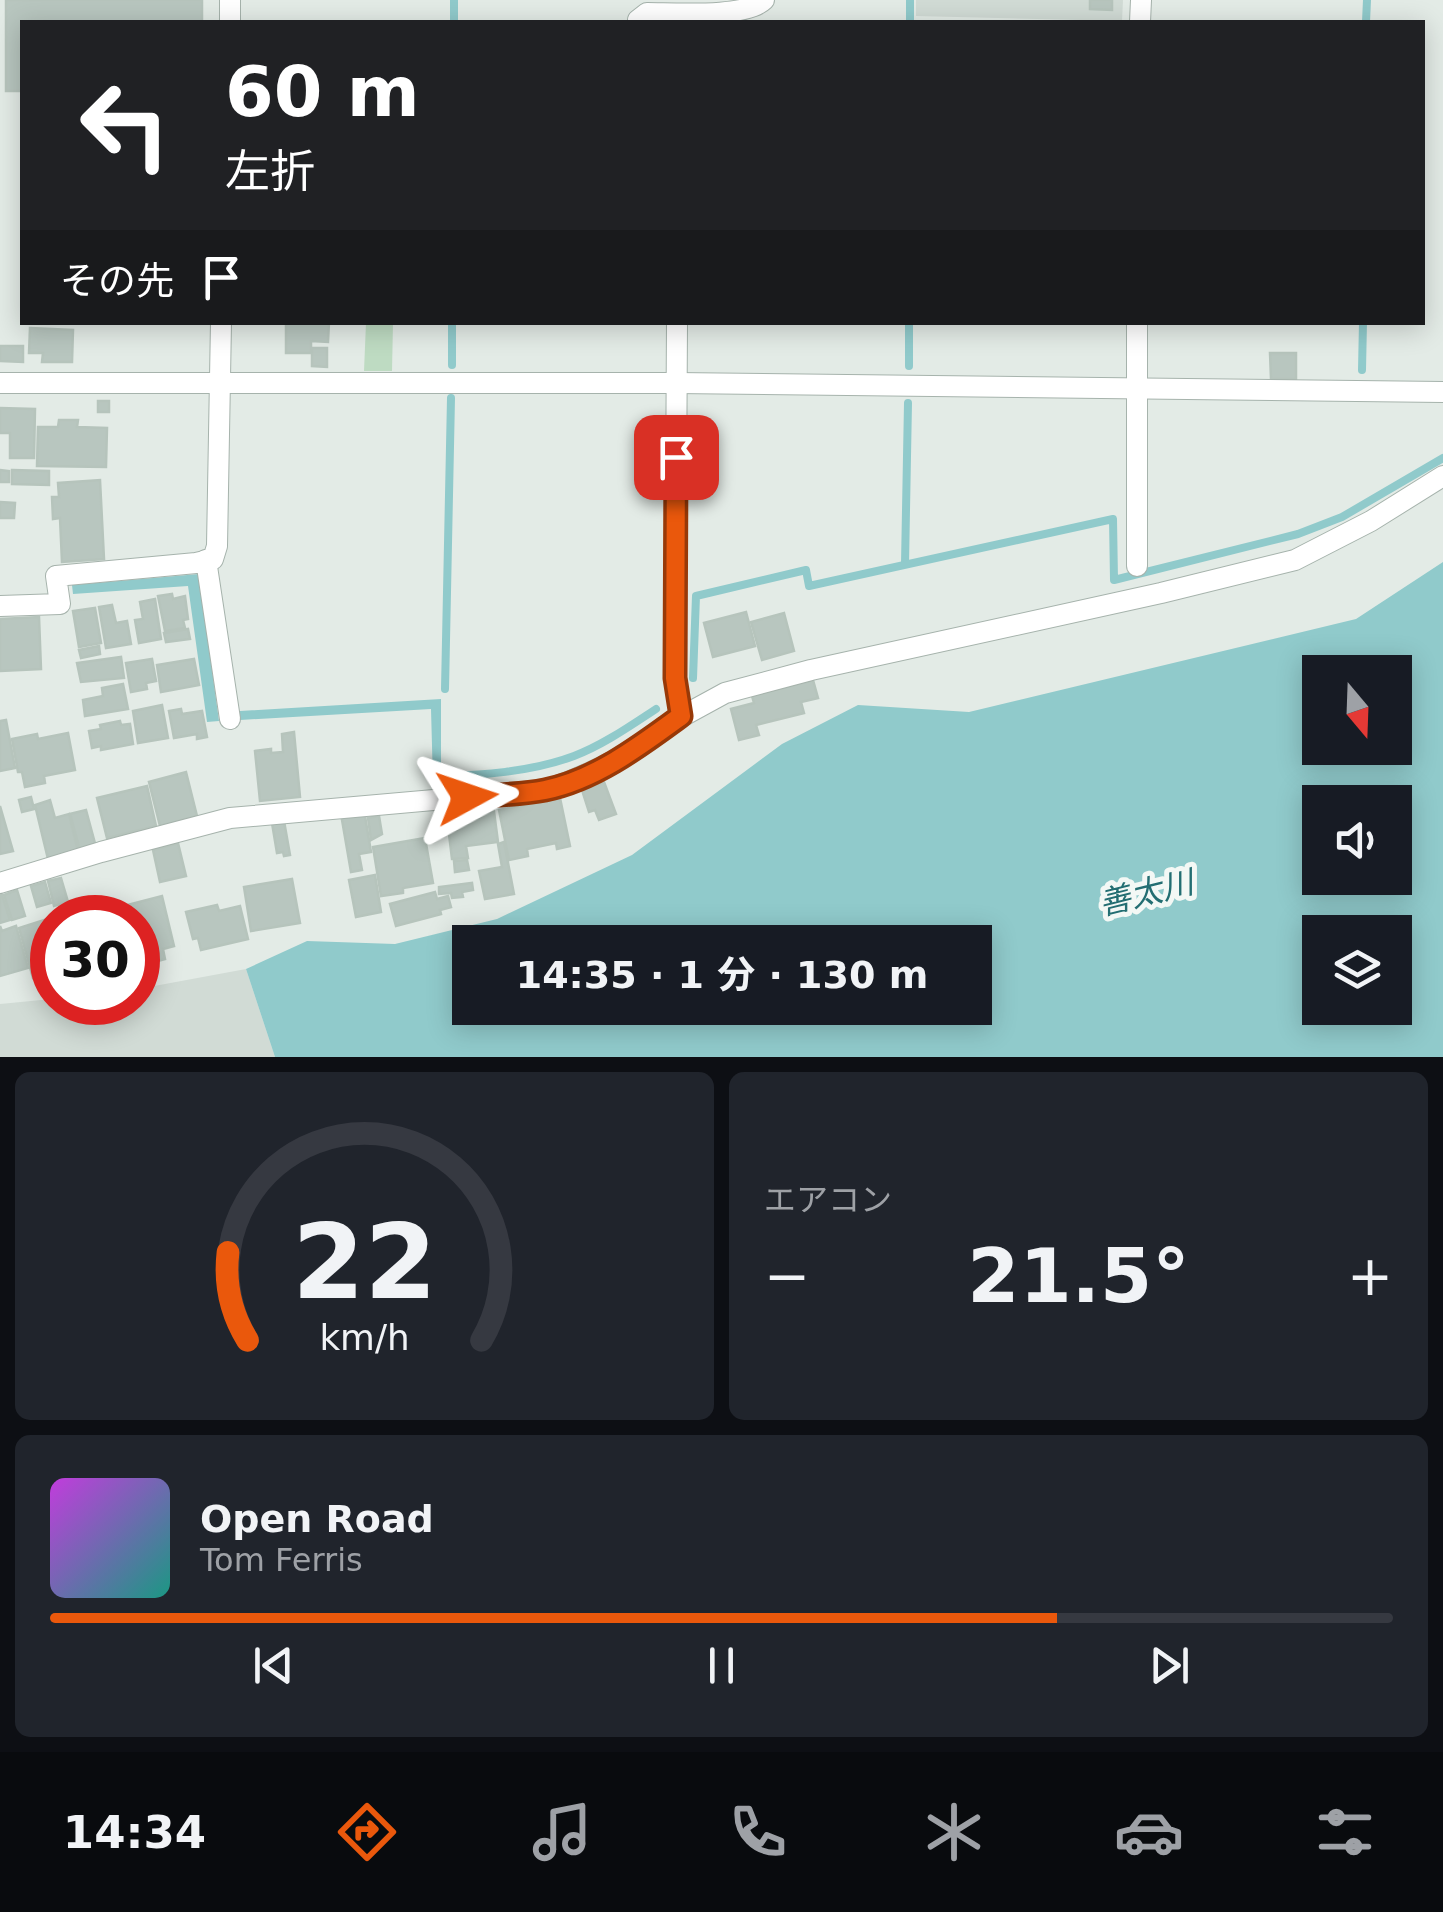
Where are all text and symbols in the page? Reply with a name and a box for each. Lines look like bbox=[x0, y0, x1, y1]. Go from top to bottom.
text: 60 m bbox=[225, 51, 420, 133]
icon: left bbox=[60, 60, 190, 190]
text: 左折 bbox=[225, 145, 315, 198]
icon: arrive bbox=[194, 250, 249, 305]
text: その先 bbox=[60, 259, 174, 303]
pin bbox=[634, 415, 719, 500]
icon: arrive bbox=[649, 430, 704, 485]
north arrow bbox=[1302, 655, 1412, 765]
map controls bbox=[1302, 655, 1412, 1025]
position arrow bbox=[415, 745, 519, 849]
button: sound bbox=[1302, 785, 1412, 895]
water label: 善太川 bbox=[1095, 862, 1200, 923]
speed limit sign: 30 bbox=[30, 895, 160, 1025]
button: layers bbox=[1302, 915, 1412, 1025]
text: 14:35 · 1 分 · 130 m bbox=[516, 953, 928, 997]
text: エアコン bbox=[764, 1181, 892, 1219]
text: 22 bbox=[292, 1201, 437, 1323]
text: 21.5° bbox=[967, 1232, 1190, 1320]
text: − bbox=[764, 1244, 810, 1308]
text: + bbox=[1347, 1244, 1393, 1308]
text: km/h bbox=[319, 1317, 410, 1358]
text: Open Road bbox=[200, 1497, 434, 1541]
text: Tom Ferris bbox=[200, 1541, 363, 1579]
icon: previous bbox=[246, 1638, 301, 1693]
icon: pause bbox=[694, 1638, 749, 1693]
icon: next bbox=[1142, 1638, 1197, 1693]
icon: directions bbox=[332, 1797, 402, 1867]
icon: music bbox=[527, 1797, 597, 1867]
icon: phone bbox=[723, 1797, 793, 1867]
icon: climate bbox=[919, 1797, 989, 1867]
icon: car bbox=[1114, 1797, 1184, 1867]
icon: filters bbox=[1310, 1797, 1380, 1867]
text: 14:34 bbox=[63, 1806, 206, 1859]

